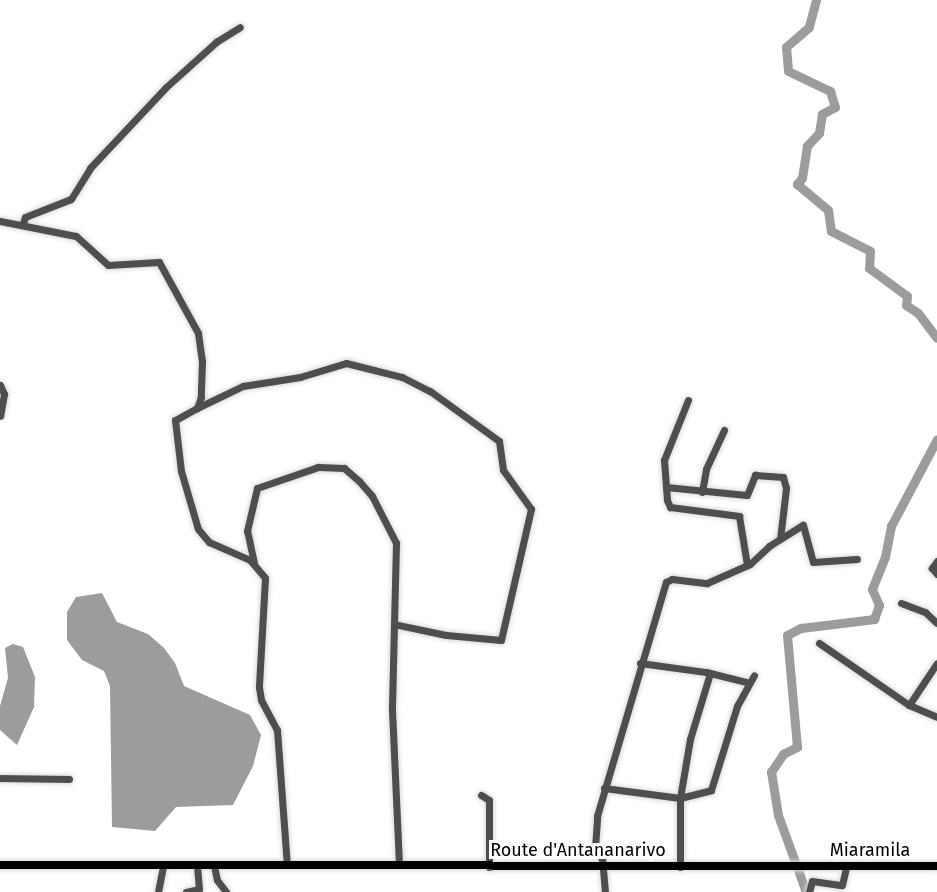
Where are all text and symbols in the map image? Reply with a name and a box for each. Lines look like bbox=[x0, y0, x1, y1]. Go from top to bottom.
street label: Route d'Antananarivo bbox=[490, 839, 666, 861]
street label: Miaramila bbox=[830, 839, 910, 861]

